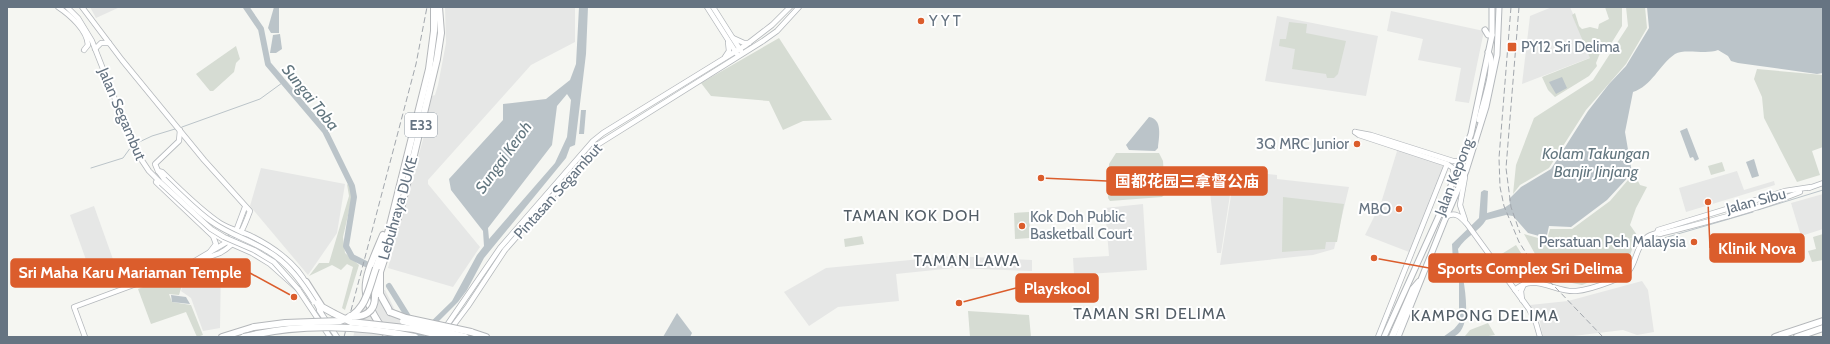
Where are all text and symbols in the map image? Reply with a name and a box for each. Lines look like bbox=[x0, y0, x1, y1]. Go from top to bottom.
place label: Y Y T bbox=[928, 12, 961, 30]
marker: Y Y T bbox=[916, 16, 926, 26]
place label: PY12 Sri Delima bbox=[1521, 38, 1621, 56]
marker: PY12 Sri Delima bbox=[1506, 41, 1518, 53]
water label: Sungai Toba bbox=[278, 60, 343, 134]
street label: Jalan Segambut bbox=[94, 64, 150, 163]
road number: E33 bbox=[405, 113, 437, 137]
water label: Sungai Keroh bbox=[471, 118, 536, 197]
place label: 3Q MRC Junior bbox=[1256, 135, 1349, 153]
street label: Jalan Kepong bbox=[1431, 135, 1477, 219]
street label: Pintasan Segambut bbox=[510, 139, 606, 243]
marker: 3Q MRC Junior bbox=[1352, 139, 1362, 149]
water label: Kolam Takungan Banjir Jinjang bbox=[1542, 144, 1650, 181]
street label: Lebuhraya DUKE bbox=[375, 154, 421, 262]
callout: 国都花园三拿督公庙 bbox=[1107, 167, 1267, 195]
text: 国都花园三拿督公庙 bbox=[1115, 172, 1259, 191]
street label: Jalan Sibu bbox=[1723, 184, 1788, 218]
place label: MBO bbox=[1358, 200, 1391, 218]
marker: MBO bbox=[1394, 204, 1404, 214]
district label: TAMAN KOK DOH bbox=[843, 206, 981, 225]
place label: Kok Doh Public Basketball Court bbox=[1030, 208, 1132, 243]
marker: Kok Doh Public Basketball Court bbox=[1017, 221, 1027, 231]
place label: Persatuan Peh Malaysia bbox=[1539, 233, 1687, 251]
callout: Klinik Nova bbox=[1710, 234, 1804, 262]
marker: Persatuan Peh Malaysia bbox=[1689, 237, 1699, 247]
text: Klinik Nova bbox=[1718, 239, 1796, 258]
district label: TAMAN LAWA bbox=[914, 251, 1020, 270]
callout: Sports Complex Sri Delima bbox=[1429, 254, 1631, 282]
callout: Sri Maha Karu Mariaman Temple bbox=[11, 259, 250, 287]
text: Sports Complex Sri Delima bbox=[1437, 259, 1623, 278]
text: Sri Maha Karu Mariaman Temple bbox=[18, 263, 242, 282]
callout: Playskool bbox=[1016, 274, 1098, 302]
text: Playskool bbox=[1024, 279, 1090, 298]
district label: TAMAN SRI DELIMA bbox=[1073, 304, 1227, 323]
district label: KAMPONG DELIMA bbox=[1411, 306, 1559, 325]

